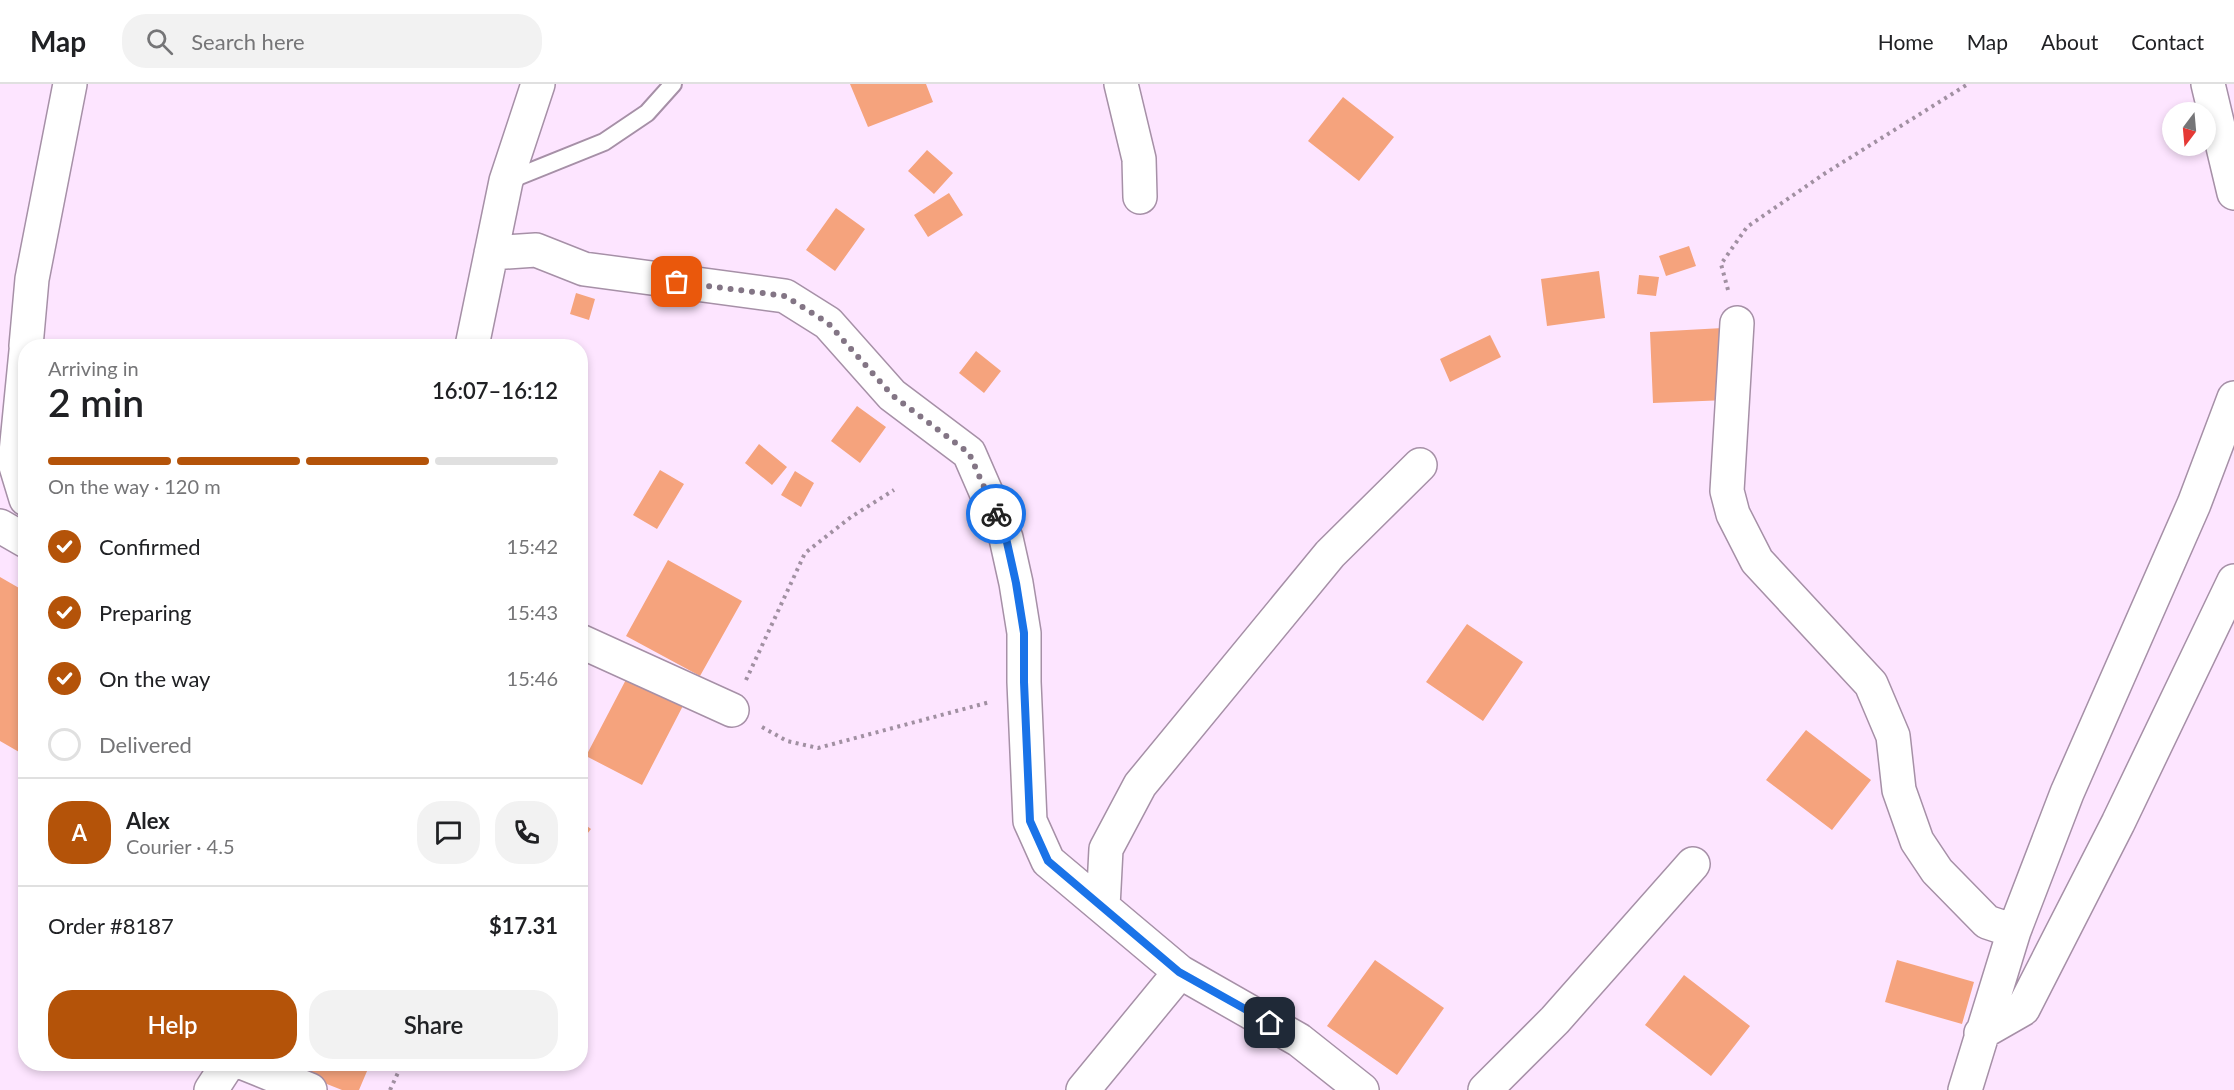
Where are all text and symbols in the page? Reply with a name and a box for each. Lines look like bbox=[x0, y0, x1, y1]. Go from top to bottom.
search box bbox=[122, 14, 542, 68]
text: Map bbox=[30, 24, 86, 58]
icon: search bbox=[143, 25, 176, 58]
text: Search here bbox=[191, 28, 305, 55]
text: Home bbox=[1878, 29, 1934, 54]
text: Map bbox=[1967, 29, 2008, 54]
text: About bbox=[2041, 29, 2098, 54]
text: Contact bbox=[2131, 29, 2204, 54]
north arrow bbox=[2162, 102, 2216, 156]
map controls bbox=[2162, 102, 2216, 156]
pin bbox=[651, 256, 702, 307]
icon: bag bbox=[660, 265, 693, 298]
text: Arriving in bbox=[48, 356, 139, 380]
text: 16:07–16:12 bbox=[432, 377, 558, 404]
text: 2 min bbox=[48, 379, 144, 425]
text: On the way · 120 m bbox=[48, 474, 221, 498]
courier bbox=[966, 484, 1026, 544]
icon: bike bbox=[980, 498, 1013, 531]
icon: check bbox=[48, 530, 81, 563]
text: Confirmed bbox=[99, 533, 201, 560]
text: 15:42 bbox=[507, 534, 558, 558]
icon: check bbox=[48, 596, 81, 629]
text: Preparing bbox=[99, 599, 191, 626]
text: 15:43 bbox=[507, 600, 558, 624]
icon: check bbox=[48, 662, 81, 695]
text: On the way bbox=[99, 665, 210, 692]
text: 15:46 bbox=[507, 666, 558, 690]
text: Delivered bbox=[99, 731, 192, 758]
button: chat bbox=[417, 801, 480, 864]
button: phone bbox=[495, 801, 558, 864]
text: Alex bbox=[126, 807, 170, 834]
text: A bbox=[72, 819, 87, 846]
text: Courier · 4.5 bbox=[126, 834, 235, 858]
text: Order #8187 bbox=[48, 912, 174, 939]
text: $17.31 bbox=[489, 912, 558, 939]
button: Help bbox=[48, 990, 297, 1059]
button: Share bbox=[309, 990, 558, 1059]
pin bbox=[1244, 997, 1295, 1048]
icon: home bbox=[1253, 1006, 1286, 1039]

